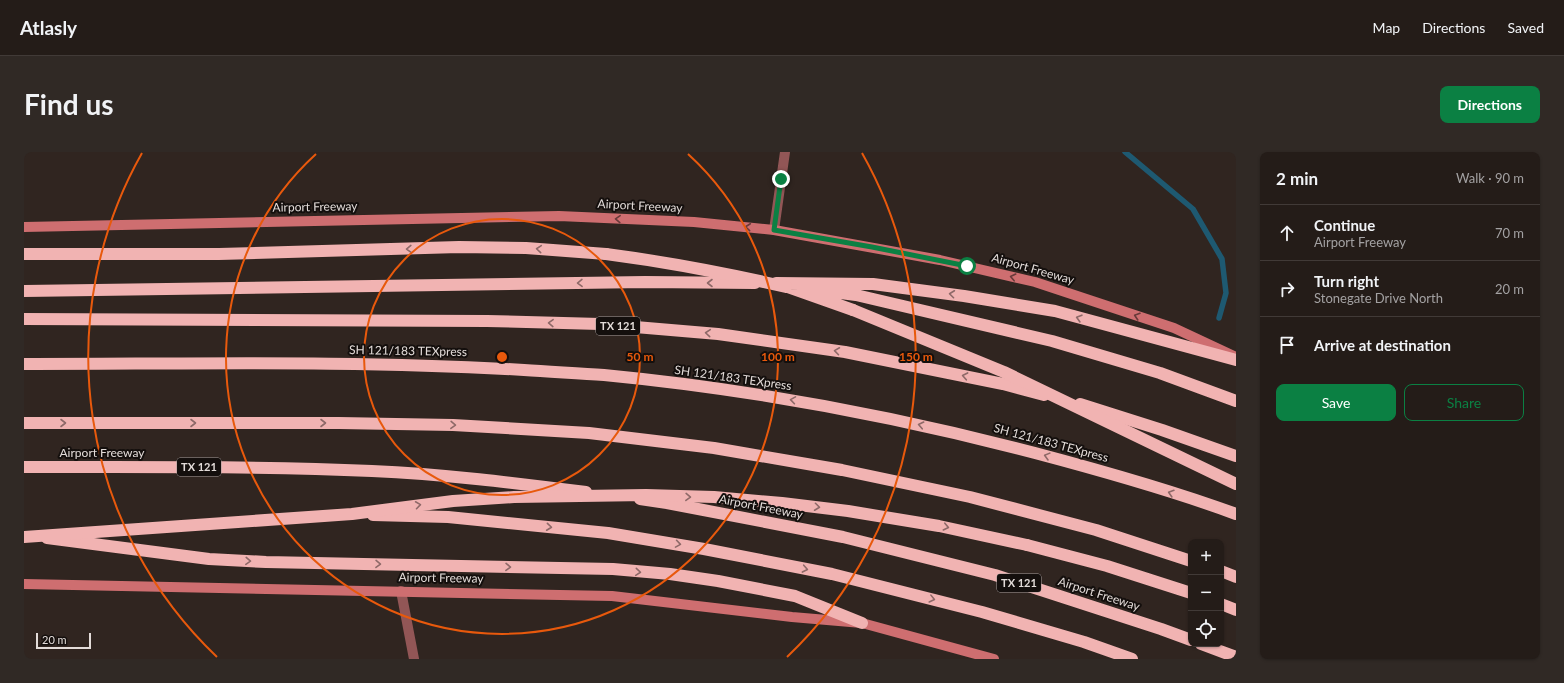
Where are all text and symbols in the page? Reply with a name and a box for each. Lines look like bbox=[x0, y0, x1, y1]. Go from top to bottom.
text: Atlasly bbox=[20, 16, 77, 39]
text: Map bbox=[1373, 19, 1400, 36]
text: Directions bbox=[1422, 19, 1485, 36]
text: Saved bbox=[1507, 19, 1544, 36]
button: Directions bbox=[1440, 86, 1540, 123]
text: Find us bbox=[24, 87, 114, 121]
text: 2 min bbox=[1276, 168, 1318, 189]
route end bbox=[772, 170, 790, 188]
text: Walk · 90 m bbox=[1456, 170, 1524, 186]
street label: Airport Freeway bbox=[597, 196, 684, 215]
street label: Airport Freeway bbox=[272, 198, 358, 215]
one-way arrow bbox=[615, 214, 621, 223]
text: Continue bbox=[1314, 216, 1375, 234]
icon: ahead bbox=[1276, 222, 1298, 244]
one-way arrow bbox=[745, 223, 751, 232]
text: 70 m bbox=[1495, 225, 1524, 241]
text: Airport Freeway bbox=[1314, 234, 1406, 250]
one-way arrow bbox=[406, 244, 412, 253]
one-way arrow bbox=[536, 244, 542, 253]
street label: Airport Freeway bbox=[990, 250, 1077, 288]
route start bbox=[958, 257, 976, 275]
text: Turn right bbox=[1314, 272, 1379, 290]
one-way arrow bbox=[1010, 273, 1016, 281]
icon: right bbox=[1276, 278, 1298, 300]
one-way arrow bbox=[577, 279, 583, 287]
one-way arrow bbox=[707, 279, 713, 287]
text: 20 m bbox=[1495, 281, 1524, 297]
one-way arrow bbox=[949, 290, 955, 299]
text: Stonegate Drive North bbox=[1314, 290, 1443, 306]
one-way arrow bbox=[1134, 312, 1141, 321]
one-way arrow bbox=[1076, 314, 1083, 323]
road number: TX 121 bbox=[596, 317, 640, 335]
one-way arrow bbox=[548, 319, 554, 327]
one-way arrow bbox=[705, 329, 711, 338]
icon: arrive bbox=[1276, 334, 1298, 356]
text: Arrive at destination bbox=[1314, 336, 1451, 354]
street label: SH 121/183 TEXpress bbox=[349, 342, 467, 359]
one-way arrow bbox=[834, 347, 840, 356]
text: 50 m bbox=[627, 349, 653, 364]
text: 100 m bbox=[761, 349, 795, 364]
text: 150 m bbox=[899, 349, 933, 364]
centre of rings bbox=[495, 350, 509, 364]
street label: SH 121/183 TEXpress bbox=[674, 362, 792, 393]
one-way arrow bbox=[961, 373, 968, 381]
button: Save bbox=[1276, 384, 1396, 421]
button: Share bbox=[1404, 384, 1524, 421]
one-way arrow bbox=[790, 397, 796, 405]
one-way arrow bbox=[60, 419, 66, 427]
one-way arrow bbox=[190, 419, 196, 427]
one-way arrow bbox=[320, 419, 326, 427]
street label: SH 121/183 TEXpress bbox=[992, 420, 1110, 465]
one-way arrow bbox=[450, 421, 456, 430]
one-way arrow bbox=[917, 421, 924, 430]
street label: Airport Freeway bbox=[60, 445, 145, 460]
one-way arrow bbox=[1044, 452, 1051, 461]
road number: TX 121 bbox=[177, 458, 221, 476]
one-way arrow bbox=[1168, 489, 1175, 497]
street label: Airport Freeway bbox=[718, 491, 805, 522]
one-way arrow bbox=[685, 492, 691, 501]
one-way arrow bbox=[415, 501, 421, 510]
one-way arrow bbox=[814, 502, 820, 511]
one-way arrow bbox=[546, 522, 552, 531]
one-way arrow bbox=[942, 522, 949, 531]
map controls bbox=[1188, 539, 1224, 647]
button: + bbox=[1188, 539, 1224, 575]
one-way arrow bbox=[675, 540, 681, 548]
one-way arrow bbox=[245, 557, 251, 565]
one-way arrow bbox=[375, 560, 381, 568]
one-way arrow bbox=[505, 563, 511, 571]
one-way arrow bbox=[802, 564, 808, 572]
one-way arrow bbox=[635, 567, 641, 576]
street label: Airport Freeway bbox=[398, 569, 484, 586]
street label: Airport Freeway bbox=[1056, 573, 1143, 614]
road number: TX 121 bbox=[997, 574, 1041, 592]
button: − bbox=[1188, 575, 1224, 611]
one-way arrow bbox=[928, 594, 935, 603]
button: locate bbox=[1188, 611, 1224, 647]
scale bar bbox=[36, 631, 91, 650]
text: 20 m bbox=[42, 633, 67, 646]

